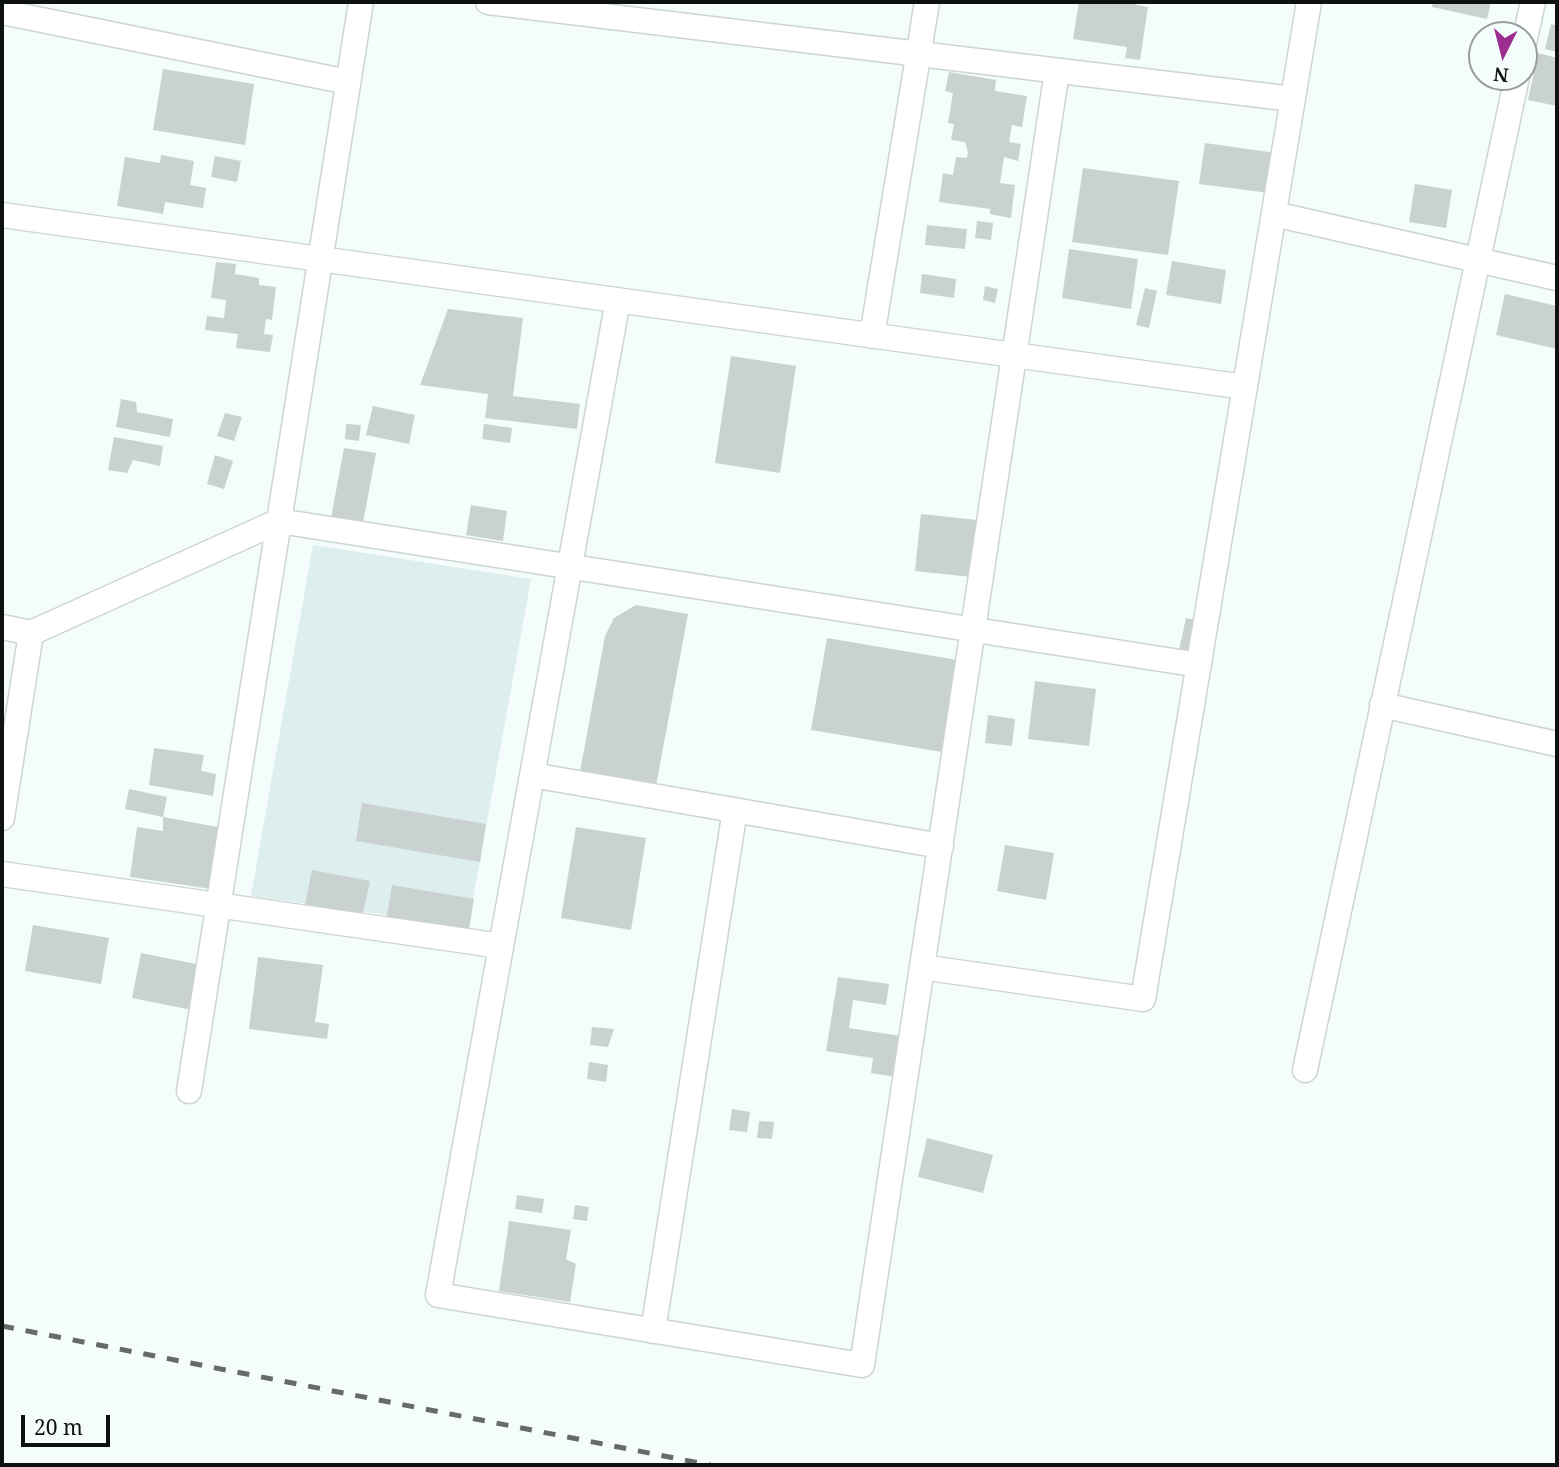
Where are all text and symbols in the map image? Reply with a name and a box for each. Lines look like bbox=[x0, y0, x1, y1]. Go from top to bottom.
north arrow bbox=[1468, 21, 1538, 91]
text: N bbox=[1492, 61, 1510, 89]
scale bar bbox=[24, 1400, 114, 1444]
text: 20 m bbox=[34, 1413, 83, 1441]

